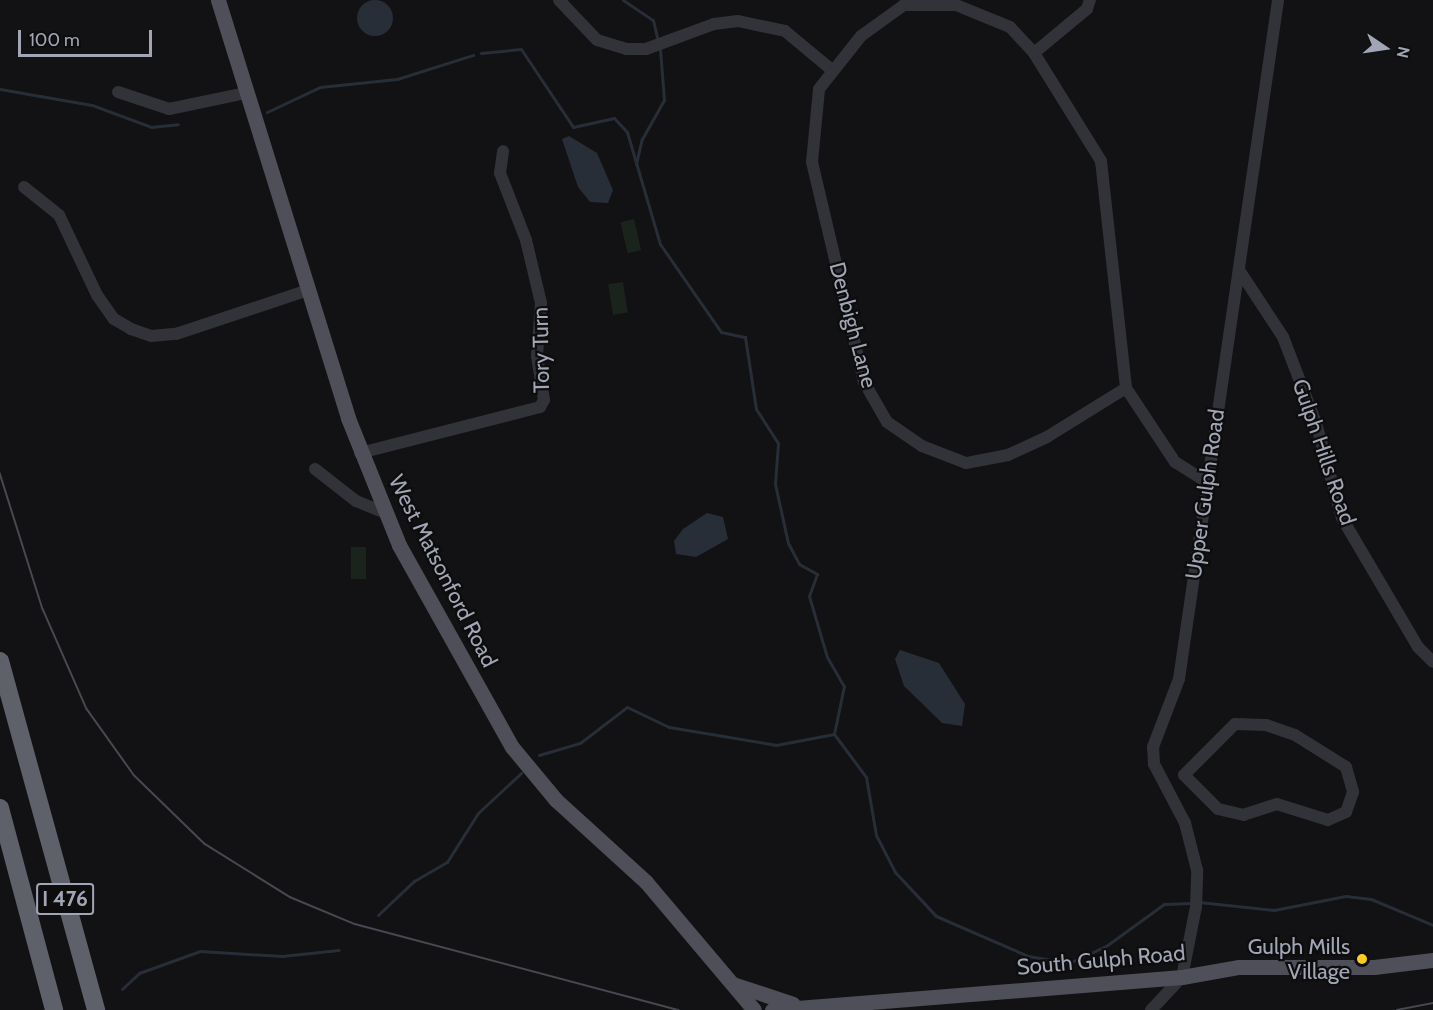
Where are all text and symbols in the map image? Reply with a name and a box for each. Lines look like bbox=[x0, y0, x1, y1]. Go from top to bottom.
scale bar bbox=[21, 18, 154, 56]
north arrow bbox=[1355, 18, 1415, 78]
text: 100 m bbox=[29, 29, 80, 51]
text: N bbox=[1392, 45, 1414, 60]
street label: Denbigh Lane bbox=[824, 259, 882, 391]
street label: Tory Turn bbox=[527, 307, 555, 393]
street label: Gulph Hills Road bbox=[1287, 376, 1361, 528]
street label: Upper Gulph Road bbox=[1180, 407, 1230, 581]
street label: West Matsonford Road bbox=[383, 470, 503, 672]
road number: I 476 bbox=[35, 881, 95, 917]
place label: Gulph Mills Village bbox=[1248, 933, 1350, 984]
street label: South Gulph Road bbox=[1016, 939, 1186, 981]
marker: Gulph Mills Village bbox=[1355, 952, 1369, 966]

